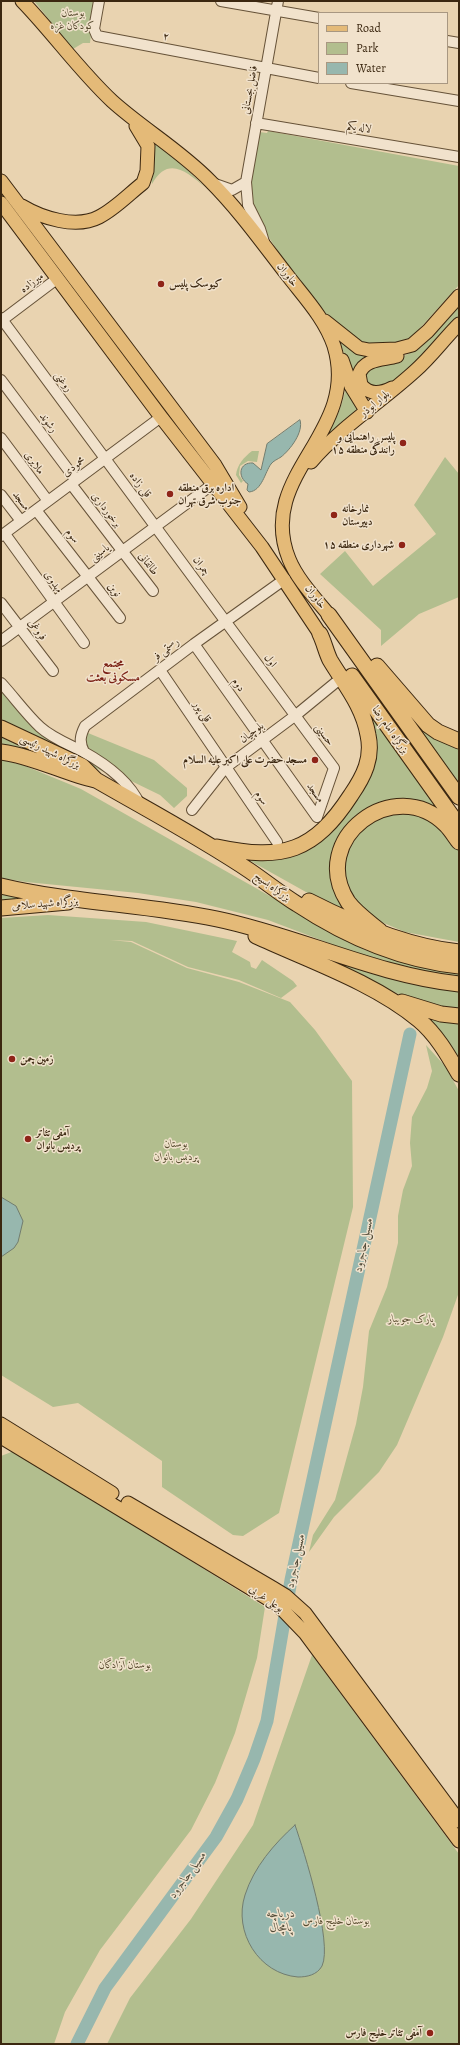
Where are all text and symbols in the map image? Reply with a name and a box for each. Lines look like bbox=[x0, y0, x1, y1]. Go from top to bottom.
park label: بوستان کودکان غزه bbox=[50, 6, 96, 32]
legend bbox=[318, 12, 448, 84]
text: Road bbox=[356, 20, 381, 36]
street label: ۲ bbox=[162, 30, 170, 44]
text: Park bbox=[356, 40, 379, 56]
text: Water bbox=[356, 60, 386, 76]
street label: فاضل بجستانی bbox=[239, 65, 261, 115]
street label: لاله یکم bbox=[346, 120, 372, 136]
street label: خاوران bbox=[274, 260, 300, 290]
street label: میرزاده bbox=[18, 270, 46, 296]
place label: کیوسک پلیس bbox=[169, 277, 222, 291]
marker: کیوسک پلیس bbox=[156, 279, 166, 289]
street label: روغنی bbox=[51, 369, 75, 395]
street label: بلوار ابوذر bbox=[357, 388, 393, 420]
street label: رشوند bbox=[36, 410, 60, 436]
place label: پلیس راهنمایی و رانندگی منطقه ۱۵ bbox=[331, 430, 395, 456]
marker: پلیس راهنمایی و رانندگی منطقه ۱۵ bbox=[398, 438, 408, 448]
street label: ملایری bbox=[21, 449, 47, 477]
street label: محمودی bbox=[60, 454, 88, 480]
street label: قلی زاده bbox=[126, 470, 154, 500]
place label: اداره برق منطقه جنوب شرق تهران bbox=[178, 481, 241, 507]
street label: مسجد bbox=[9, 488, 33, 514]
marker: اداره برق منطقه جنوب شرق تهران bbox=[165, 489, 175, 499]
street label: برخورداری bbox=[88, 490, 124, 530]
place label: نمارخانه دبیرستان bbox=[342, 502, 373, 528]
marker: نمارخانه دبیرستان bbox=[329, 510, 339, 520]
street label: سوم bbox=[62, 526, 82, 546]
place label: شهرداری منطقه ۱۵ bbox=[323, 538, 394, 552]
marker: شهرداری منطقه ۱۵ bbox=[397, 540, 407, 550]
street label: یاسینی bbox=[87, 541, 113, 565]
street label: طالقانی bbox=[135, 550, 161, 578]
street label: چمران bbox=[190, 554, 212, 578]
street label: مهدوی bbox=[41, 568, 65, 596]
street label: نوین bbox=[104, 580, 124, 600]
street label: خاوران bbox=[302, 582, 328, 612]
street label: فروغی bbox=[25, 617, 49, 643]
street label: رستمی فر bbox=[150, 636, 182, 664]
street label: اول bbox=[261, 652, 279, 670]
district label: مجتمع مسکونی بعثت bbox=[86, 657, 140, 685]
street label: دوم bbox=[228, 675, 248, 695]
street label: قلی پور bbox=[190, 699, 214, 725]
street label: بزرگراه امام رضا bbox=[369, 704, 411, 756]
street label: بلوچیان bbox=[237, 720, 267, 746]
street label: حسینی bbox=[312, 721, 336, 749]
street label: بزرگراه شهید رئیسی bbox=[18, 732, 82, 772]
place label: مسجد حضرت علی اکبر علیه السلام bbox=[183, 753, 307, 767]
marker: مسجد حضرت علی اکبر علیه السلام bbox=[310, 755, 320, 765]
street label: مسجد bbox=[303, 780, 327, 806]
street label: سوم bbox=[251, 788, 271, 808]
street label: بزرگراه بسیج bbox=[251, 869, 293, 905]
street label: بزرگراه شهید سلامی bbox=[11, 895, 79, 913]
place label: زمین چمن bbox=[20, 1052, 54, 1066]
marker: زمین چمن bbox=[7, 1054, 17, 1064]
place label: آمفی تئاتر پردیس بانوان bbox=[36, 1126, 80, 1152]
marker: آمفی تئاتر پردیس بانوان bbox=[23, 1134, 33, 1144]
park label: بوستان پردیس بانوان bbox=[154, 1137, 198, 1163]
water label: مسیل جاجرود bbox=[351, 1217, 377, 1273]
park label: پارک جویبار bbox=[388, 1312, 434, 1326]
water label: مسیل جاجرود bbox=[283, 1533, 309, 1589]
street label: بوعلی غربی bbox=[246, 1582, 286, 1616]
park label: بوستان آزادگان bbox=[99, 1658, 151, 1672]
water label: مسیل جاجرود bbox=[166, 1849, 210, 1901]
water label: دریاچه پامچال bbox=[267, 1907, 295, 1935]
park label: بوستان خلیج فارس bbox=[303, 1914, 369, 1928]
place label: آمفی تئاتر خلیج فارس bbox=[345, 2026, 422, 2040]
marker: آمفی تئاتر خلیج فارس bbox=[425, 2028, 435, 2038]

